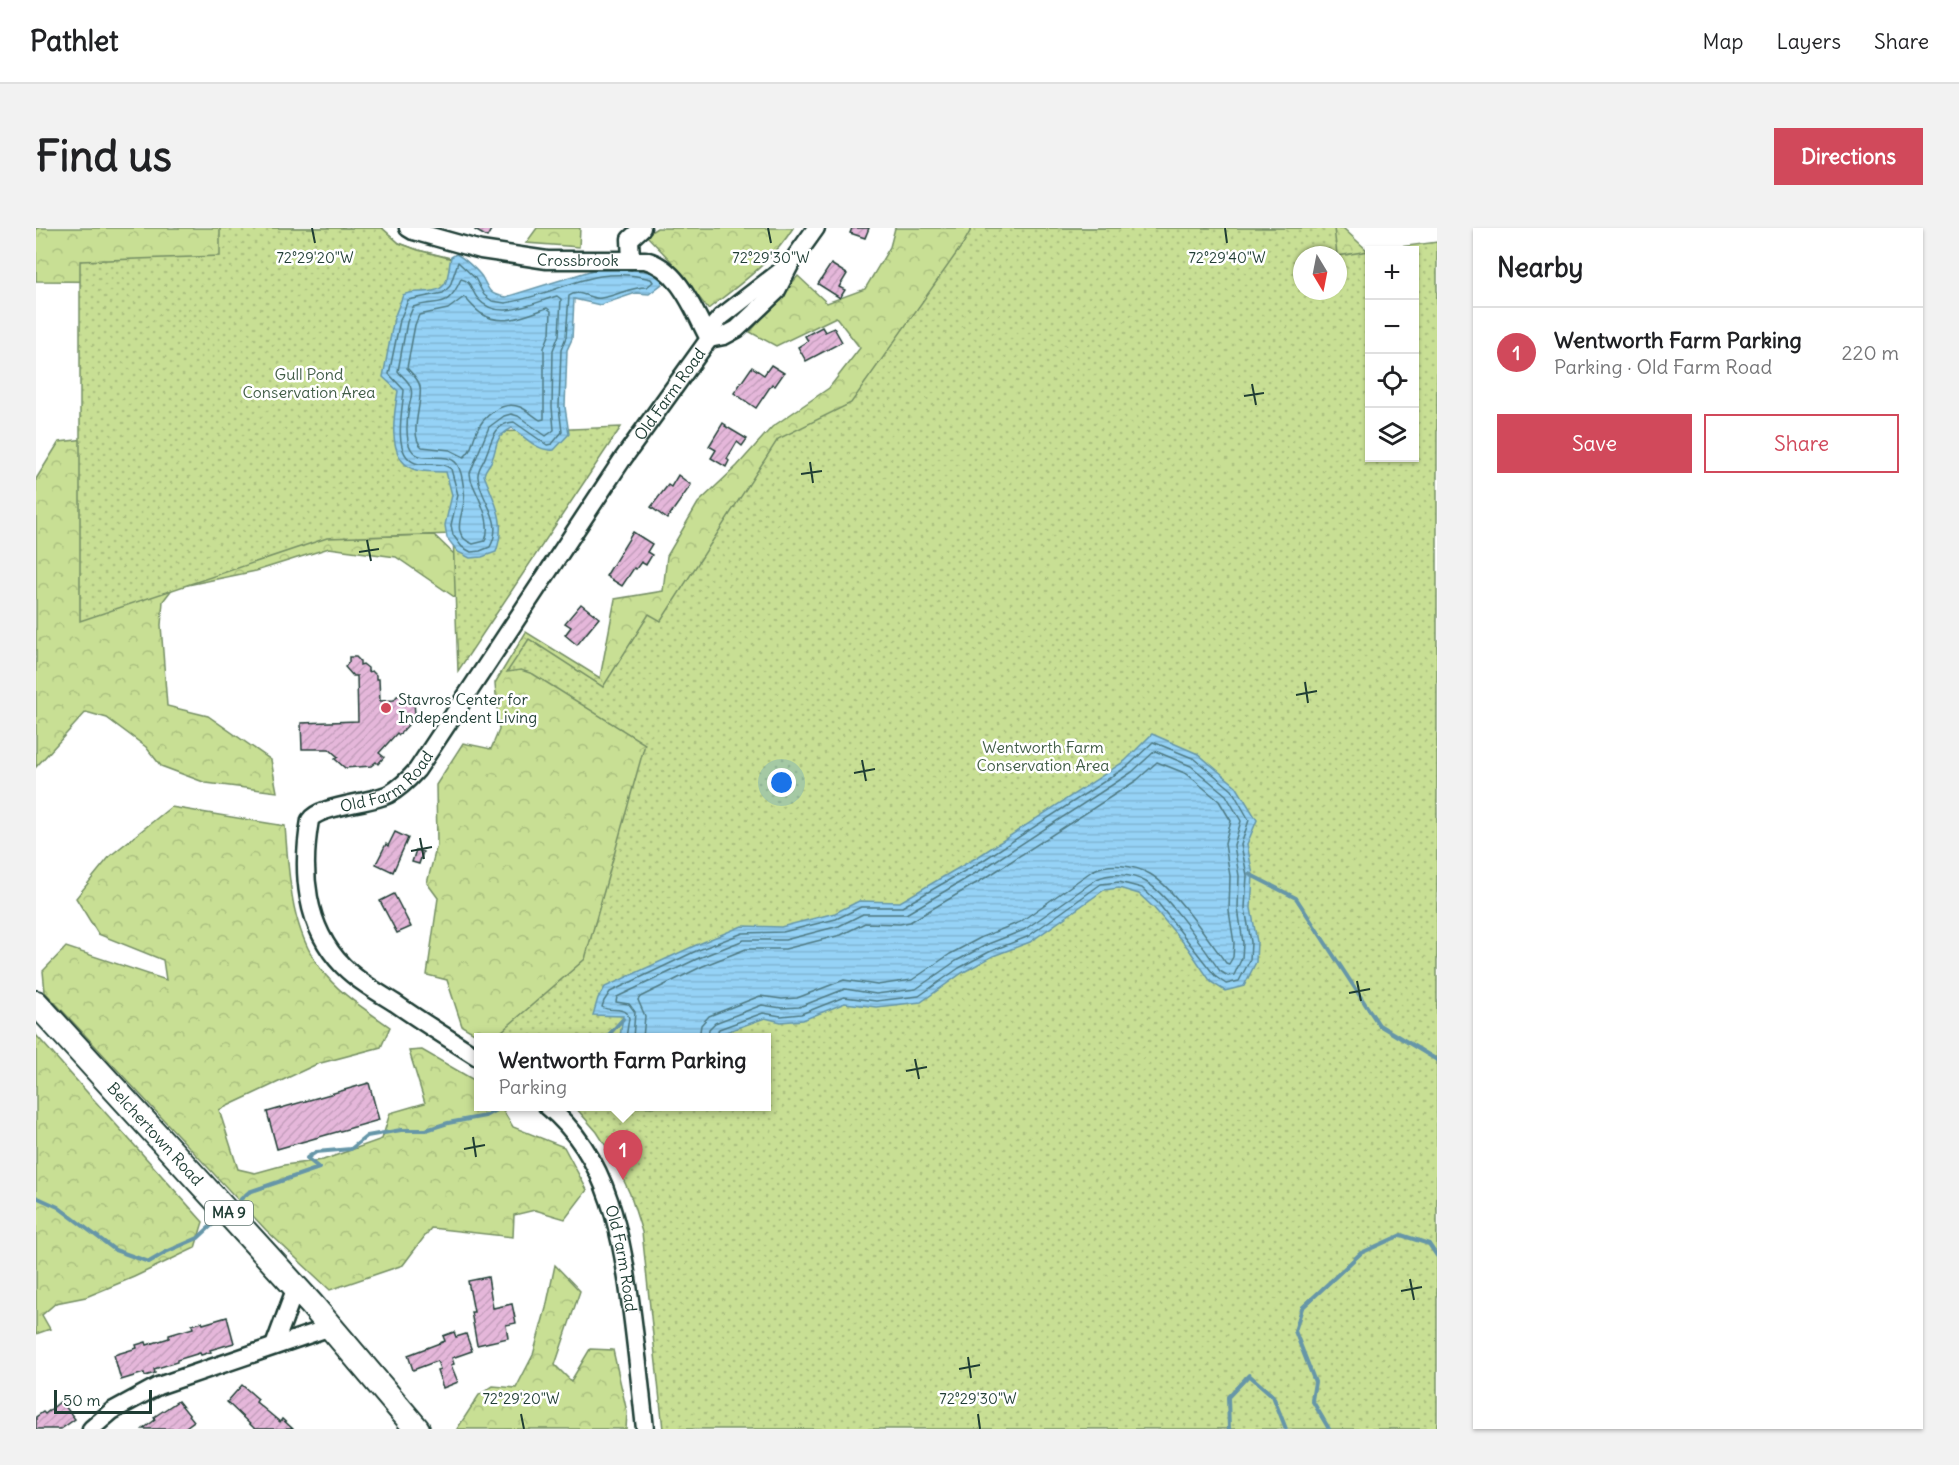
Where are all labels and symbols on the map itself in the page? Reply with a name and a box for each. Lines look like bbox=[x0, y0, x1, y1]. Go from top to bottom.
north arrow bbox=[1293, 246, 1347, 300]
text: 72°29'20"W bbox=[276, 248, 354, 267]
text: 72°29'30"W bbox=[732, 248, 810, 267]
text: 72°29'40"W bbox=[1188, 248, 1266, 267]
street label: Crossbrook bbox=[536, 249, 619, 270]
street label: Old Farm Road bbox=[630, 344, 709, 444]
park label: Gull Pond Conservation Area bbox=[243, 364, 376, 402]
place label: Stavros Center for Independent Living bbox=[398, 689, 537, 727]
marker: Stavros Center for Independent Living bbox=[379, 701, 393, 715]
park label: Wentworth Farm Conservation Area bbox=[977, 737, 1110, 775]
street label: Old Farm Road bbox=[338, 747, 437, 816]
your location bbox=[767, 768, 796, 797]
street label: Belchertown Road bbox=[103, 1078, 208, 1189]
pin: 1 bbox=[604, 1130, 642, 1180]
road number: MA 9 bbox=[205, 1201, 253, 1225]
street label: Old Farm Road bbox=[601, 1202, 642, 1313]
scale bar bbox=[54, 1387, 152, 1414]
text: 72°29'20"W bbox=[482, 1389, 560, 1408]
text: 72°29'30"W bbox=[939, 1389, 1017, 1408]

